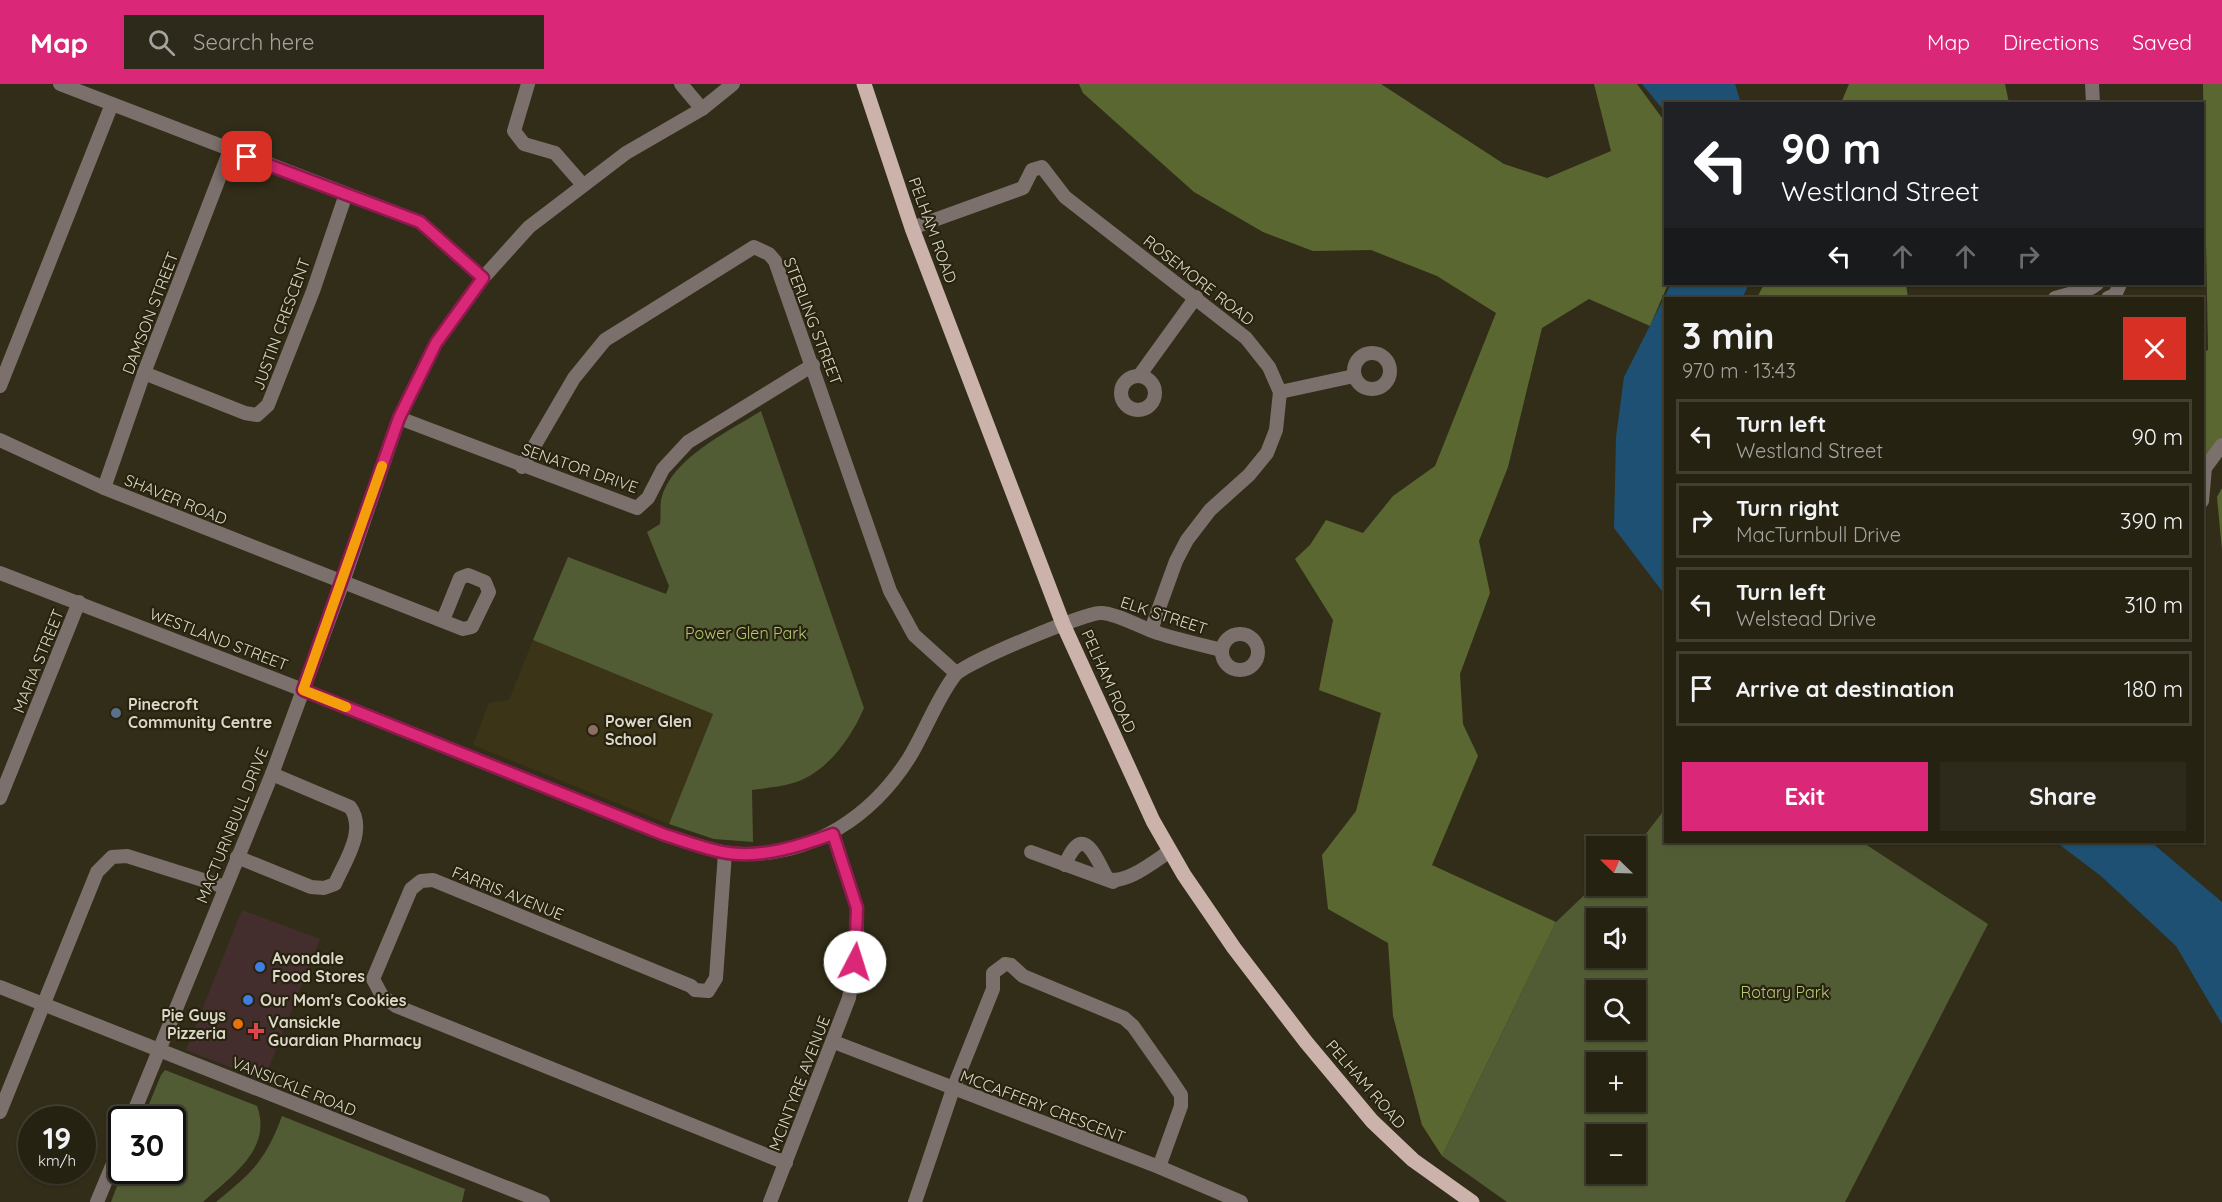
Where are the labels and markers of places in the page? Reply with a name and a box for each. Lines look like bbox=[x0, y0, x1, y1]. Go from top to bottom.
pin bbox=[221, 131, 272, 182]
place label: Pinecroft Community Centre bbox=[128, 694, 272, 732]
marker: Pinecroft Community Centre bbox=[109, 706, 123, 720]
place label: Power Glen School bbox=[605, 711, 692, 749]
marker: Power Glen School bbox=[586, 723, 600, 737]
place label: Avondale Food Stores bbox=[272, 948, 365, 986]
marker: Avondale Food Stores bbox=[253, 960, 267, 974]
place label: Our Mom's Cookies bbox=[260, 990, 407, 1010]
marker: Our Mom's Cookies bbox=[241, 993, 255, 1007]
place label: Pie Guys Pizzeria bbox=[161, 1005, 226, 1043]
place label: Vansickle Guardian Pharmacy bbox=[268, 1012, 422, 1050]
marker: Pie Guys Pizzeria bbox=[231, 1017, 245, 1031]
marker: Vansickle Guardian Pharmacy bbox=[249, 1024, 263, 1038]

